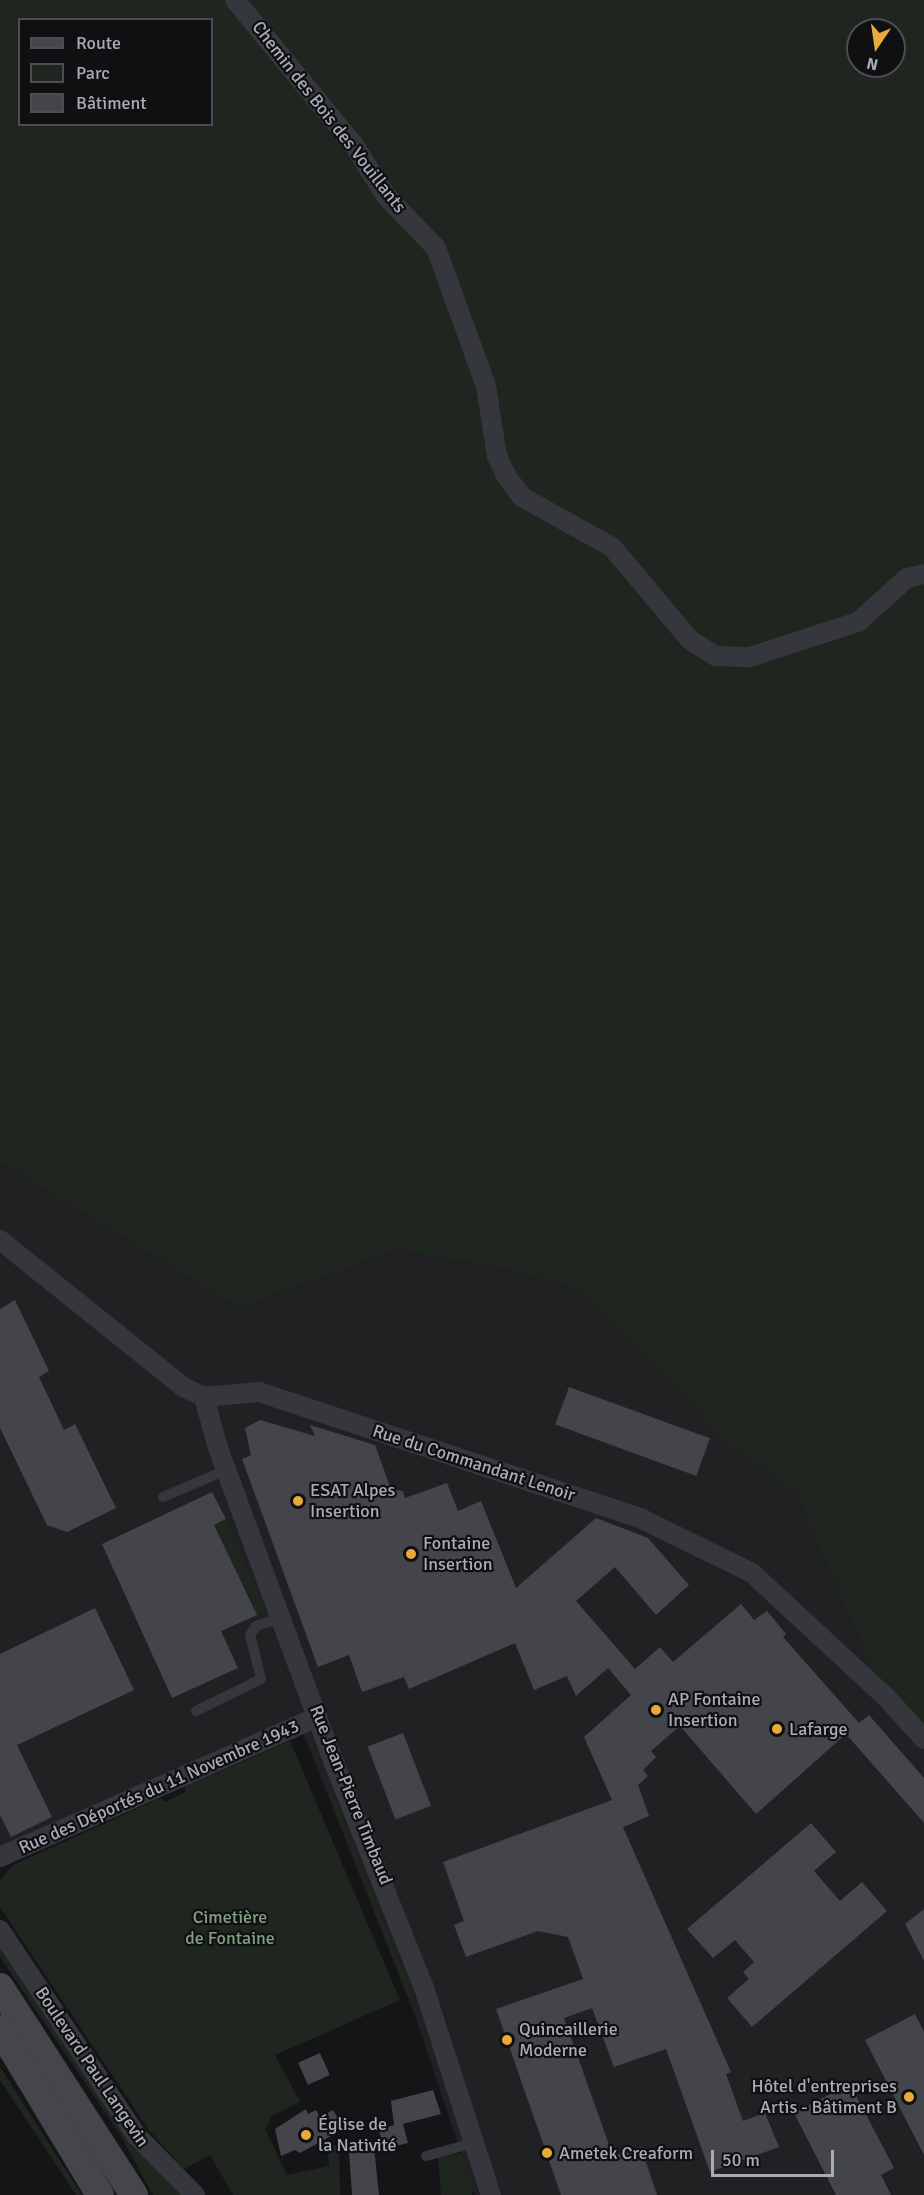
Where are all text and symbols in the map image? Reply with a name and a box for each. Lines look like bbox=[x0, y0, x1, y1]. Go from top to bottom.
street label: Chemin des Bois des Vouillants bbox=[247, 17, 411, 217]
legend bbox=[18, 18, 213, 126]
north arrow bbox=[846, 18, 906, 78]
text: Route bbox=[76, 32, 121, 54]
text: N bbox=[865, 53, 880, 75]
text: Parc bbox=[76, 62, 110, 84]
text: Bâtiment bbox=[76, 92, 147, 114]
street label: Rue du Commandant Lenoir bbox=[370, 1420, 578, 1506]
place label: ESAT Alpes Insertion bbox=[310, 1480, 395, 1522]
marker: ESAT Alpes Insertion bbox=[291, 1494, 305, 1508]
place label: Fontaine Insertion bbox=[423, 1533, 492, 1576]
marker: Fontaine Insertion bbox=[404, 1547, 418, 1561]
place label: AP Fontaine Insertion bbox=[668, 1689, 760, 1732]
street label: Rue Jean-Pierre Timbaud bbox=[305, 1702, 397, 1888]
marker: AP Fontaine Insertion bbox=[649, 1703, 663, 1717]
street label: Rue des Déportés du 11 Novembre 1943 bbox=[16, 1715, 302, 1859]
place label: Lafarge bbox=[789, 1718, 847, 1740]
marker: Lafarge bbox=[770, 1722, 784, 1736]
park label: Cimetière de Fontaine bbox=[185, 1907, 275, 1950]
street label: Boulevard Paul Langevin bbox=[30, 1983, 154, 2151]
place label: Quincaillerie Moderne bbox=[519, 2019, 618, 2062]
marker: Quincaillerie Moderne bbox=[500, 2033, 514, 2047]
place label: Hôtel d'entreprises Artis - Bâtiment B bbox=[752, 2076, 897, 2118]
marker: Hôtel d'entreprises Artis - Bâtiment B bbox=[902, 2090, 916, 2104]
place label: Église de la Nativité bbox=[318, 2114, 397, 2156]
marker: Église de la Nativité bbox=[299, 2128, 313, 2142]
scale bar bbox=[714, 2138, 837, 2176]
place label: Ametek Creaform bbox=[559, 2142, 693, 2164]
marker: Ametek Creaform bbox=[540, 2146, 554, 2160]
text: 50 m bbox=[722, 2149, 760, 2171]

